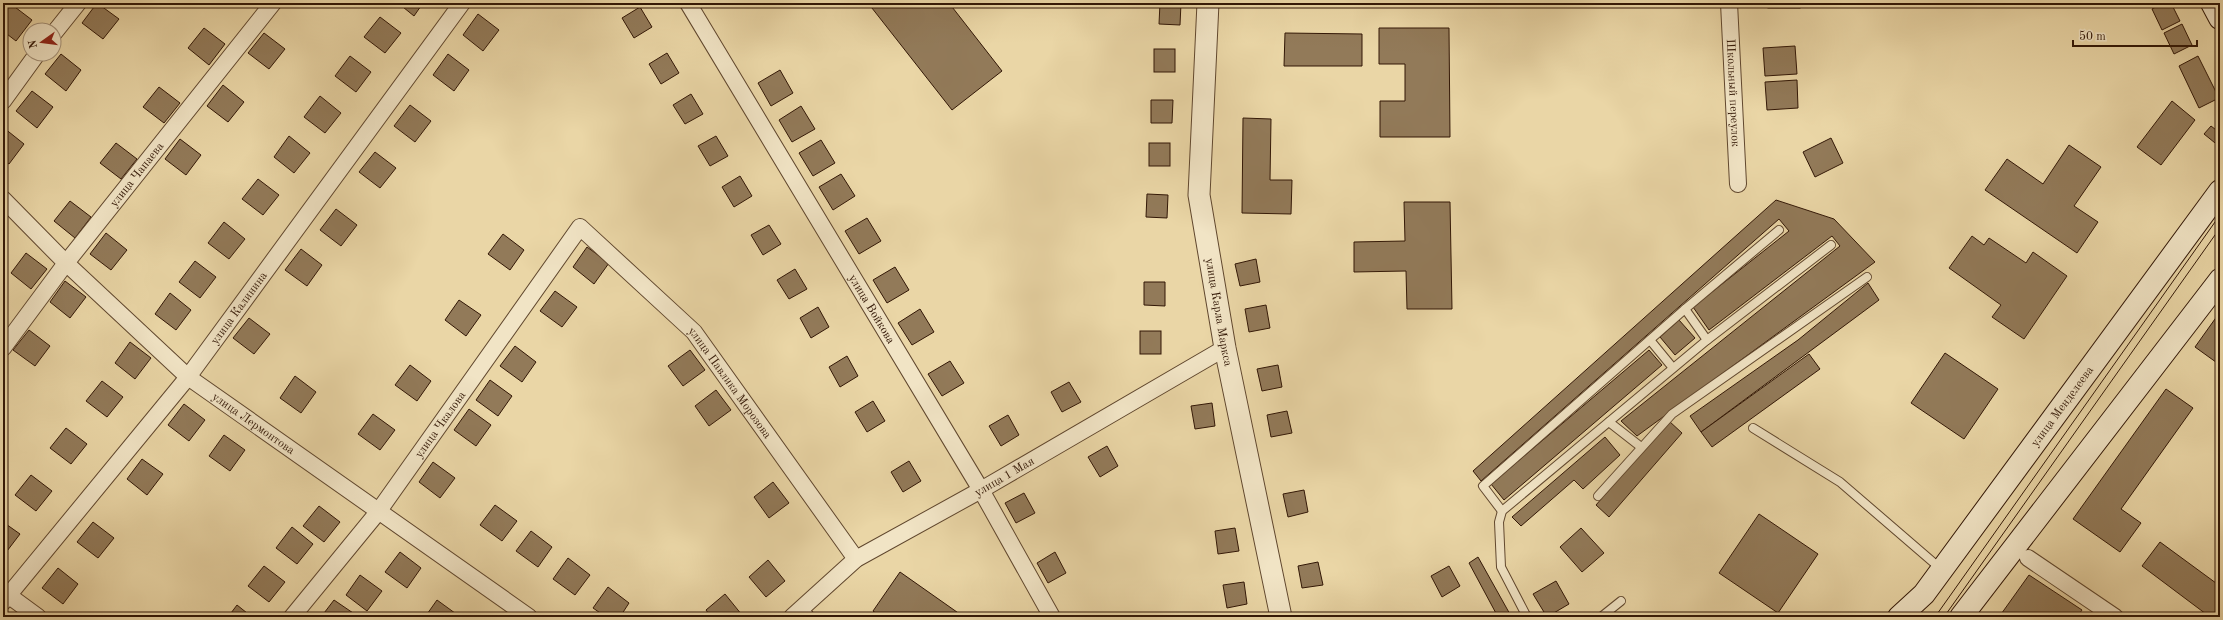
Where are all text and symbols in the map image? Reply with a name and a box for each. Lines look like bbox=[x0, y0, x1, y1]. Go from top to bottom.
north arrow bbox=[22, 22, 62, 62]
scale bar bbox=[2073, 22, 2197, 48]
text: 50 m bbox=[2079, 30, 2106, 43]
text: N bbox=[27, 38, 40, 49]
street label: Школьный переулок bbox=[1724, 39, 1741, 147]
street label: улица Чапаева bbox=[108, 141, 167, 210]
street label: улица Карла Маркса bbox=[1203, 257, 1234, 368]
street label: улица Калинина bbox=[209, 270, 270, 347]
street label: улица Войкова bbox=[846, 273, 897, 346]
street label: улица Павлика Морозова bbox=[685, 325, 773, 441]
street label: улица Менделеева bbox=[2029, 364, 2096, 449]
street label: улица Чкалова bbox=[413, 389, 469, 461]
street label: улица Лермонтова bbox=[210, 391, 297, 457]
street label: улица 1 Мая bbox=[973, 455, 1037, 499]

